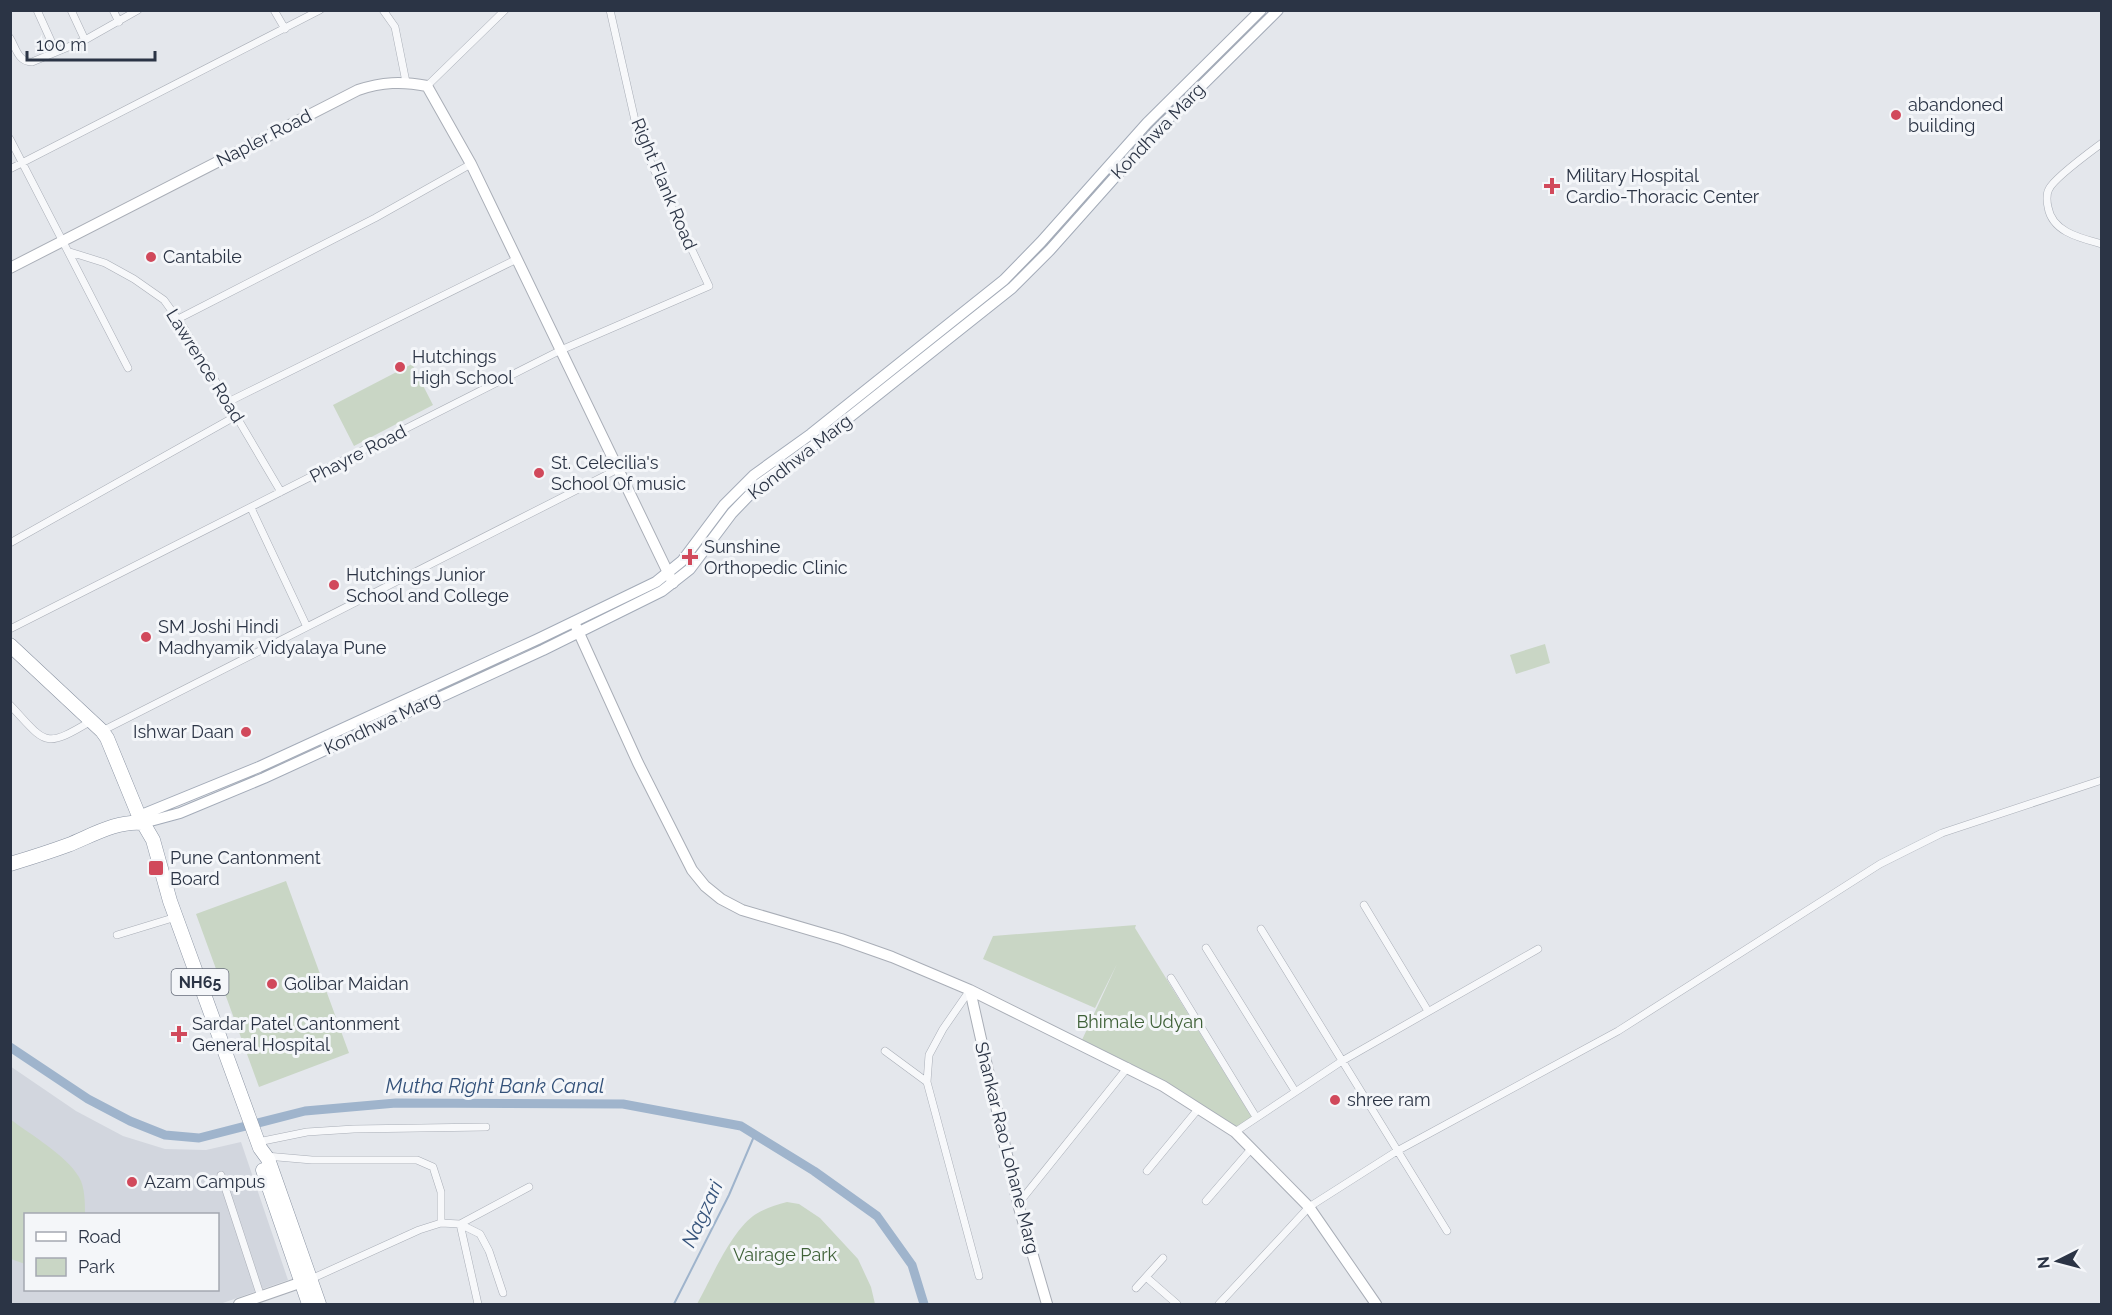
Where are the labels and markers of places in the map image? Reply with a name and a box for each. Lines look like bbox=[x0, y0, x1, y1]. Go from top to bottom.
place label: abandoned building bbox=[1908, 94, 2003, 136]
marker: abandoned building bbox=[1889, 108, 1903, 122]
place label: Military Hospital Cardio-Thoracic Center bbox=[1566, 165, 1760, 207]
marker: Military Hospital Cardio-Thoracic Center bbox=[1543, 177, 1561, 195]
place label: Cantabile bbox=[163, 246, 242, 267]
marker: Cantabile bbox=[144, 250, 158, 264]
place label: Hutchings High School bbox=[412, 346, 513, 388]
marker: Hutchings High School bbox=[393, 360, 407, 374]
place label: St. Celecilia's School Of music bbox=[551, 452, 686, 494]
marker: St. Celecilia's School Of music bbox=[532, 466, 546, 480]
place label: Sunshine Orthopedic Clinic bbox=[704, 536, 848, 578]
marker: Sunshine Orthopedic Clinic bbox=[681, 548, 699, 566]
place label: Hutchings Junior School and College bbox=[346, 564, 509, 606]
marker: Hutchings Junior School and College bbox=[327, 578, 341, 592]
place label: SM Joshi Hindi Madhyamik Vidyalaya Pune bbox=[158, 616, 387, 658]
marker: SM Joshi Hindi Madhyamik Vidyalaya Pune bbox=[139, 630, 153, 644]
place label: Ishwar Daan bbox=[133, 721, 234, 742]
marker: Ishwar Daan bbox=[239, 725, 253, 739]
place label: Pune Cantonment Board bbox=[170, 847, 321, 889]
marker: Pune Cantonment Board bbox=[147, 859, 165, 877]
place label: Golibar Maidan bbox=[284, 973, 409, 994]
marker: Golibar Maidan bbox=[265, 977, 279, 991]
place label: Sardar Patel Cantonment General Hospital bbox=[192, 1013, 400, 1055]
marker: Sardar Patel Cantonment General Hospital bbox=[170, 1025, 188, 1043]
place label: shree ram bbox=[1347, 1089, 1431, 1110]
marker: shree ram bbox=[1328, 1093, 1342, 1107]
place label: Azam Campus bbox=[144, 1171, 265, 1192]
marker: Azam Campus bbox=[125, 1175, 139, 1189]

